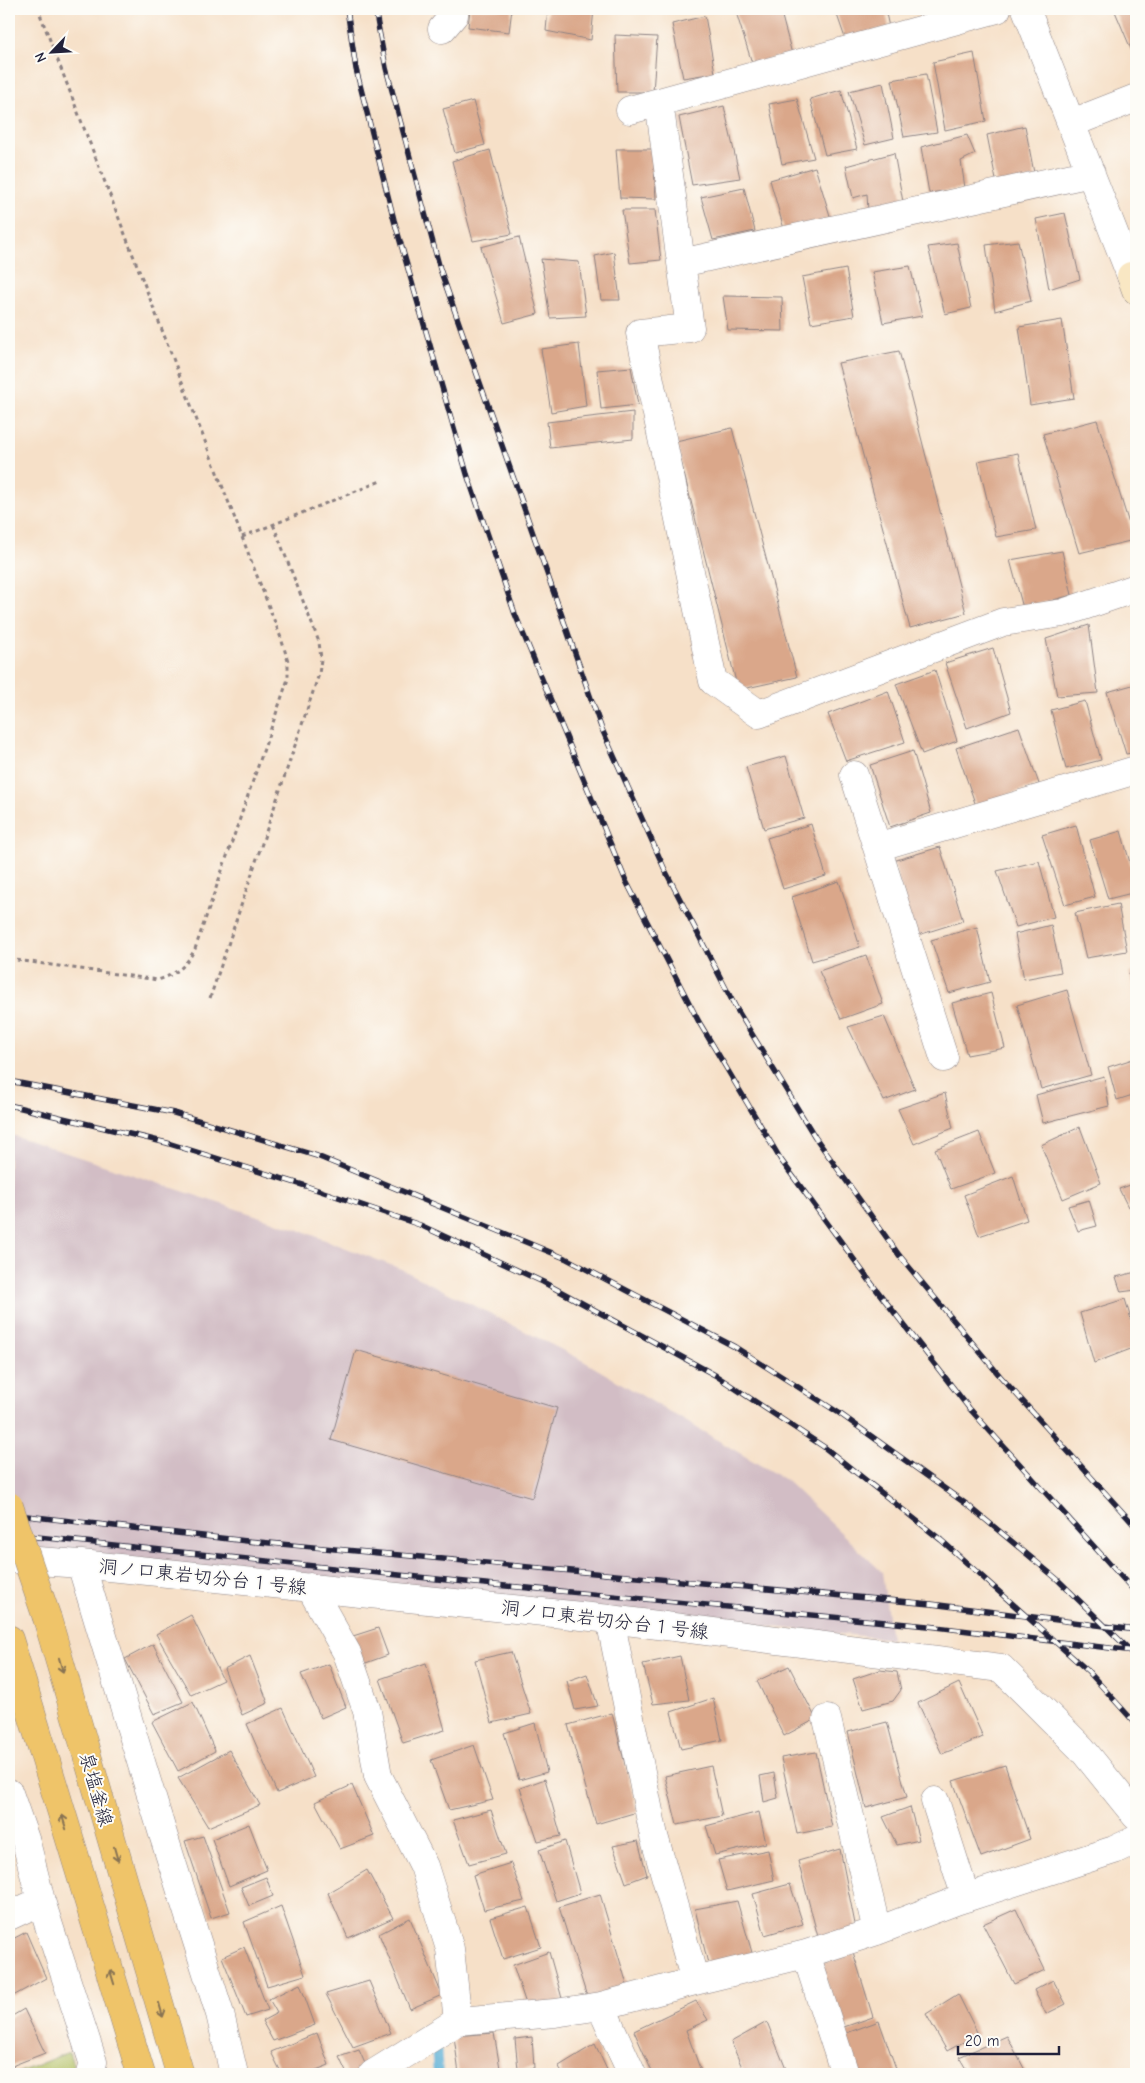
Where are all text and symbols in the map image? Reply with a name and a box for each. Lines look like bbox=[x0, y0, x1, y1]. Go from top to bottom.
north arrow bbox=[28, 28, 78, 78]
text: N bbox=[31, 50, 50, 65]
street label: 洞ノ口東岩切分台１号線 bbox=[98, 1555, 308, 1599]
street label: 洞ノ口東岩切分台１号線 bbox=[500, 1596, 710, 1644]
one-way arrow bbox=[56, 1656, 66, 1672]
street label: 泉塩釜線 bbox=[75, 1750, 117, 1829]
one-way arrow bbox=[59, 1814, 69, 1830]
one-way arrow bbox=[111, 1846, 121, 1862]
one-way arrow bbox=[106, 1970, 116, 1986]
one-way arrow bbox=[157, 2002, 167, 2018]
scale bar bbox=[958, 2023, 1059, 2055]
text: 20 m bbox=[965, 2032, 999, 2050]

